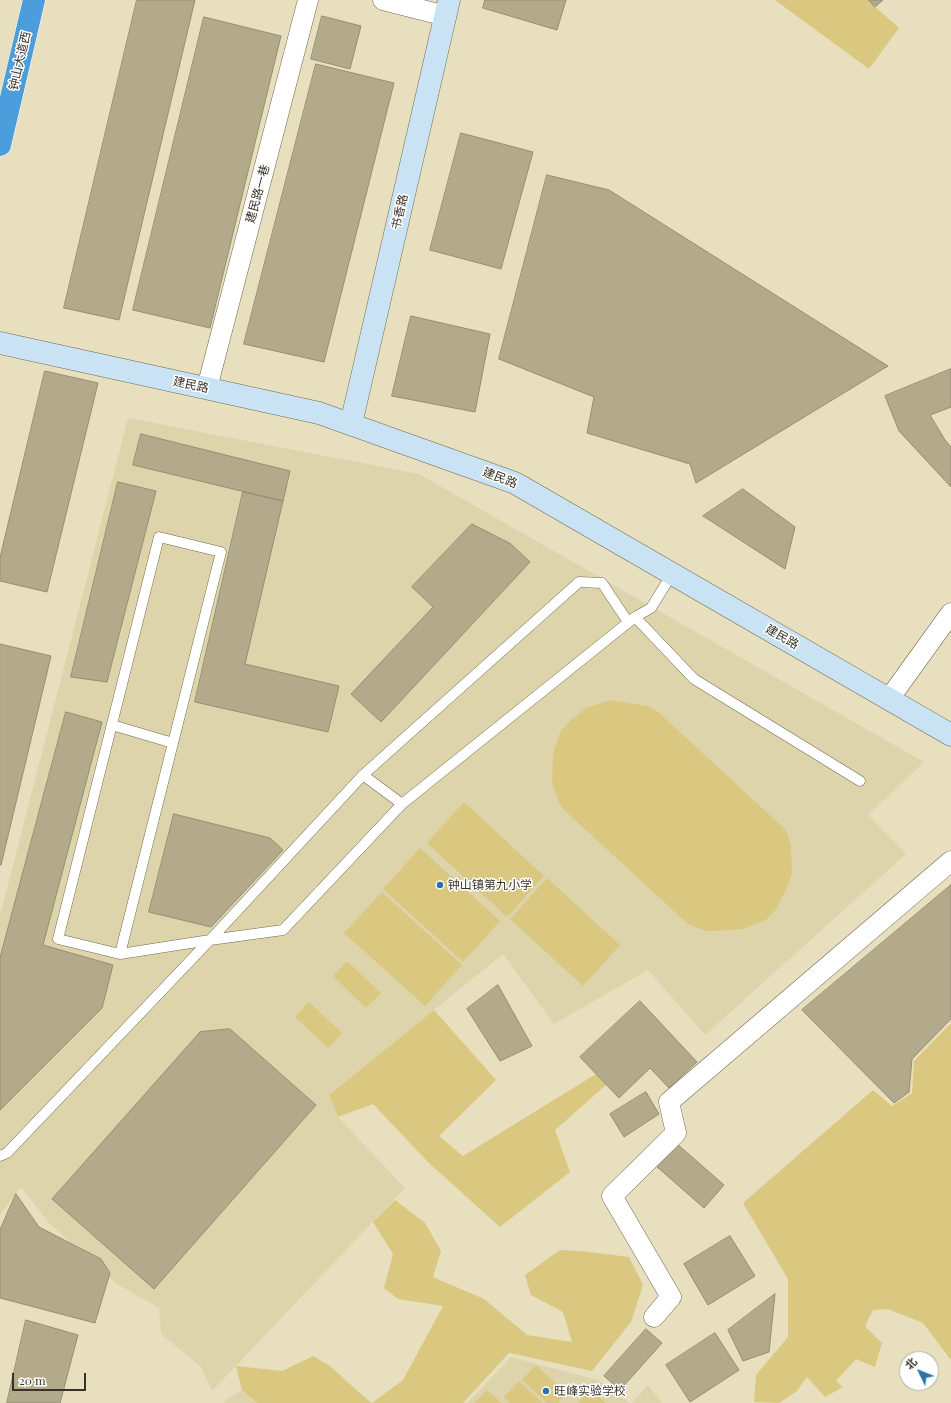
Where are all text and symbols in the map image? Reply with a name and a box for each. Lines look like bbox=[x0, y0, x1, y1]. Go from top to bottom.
street label: 钟山大道西 bbox=[6, 30, 34, 92]
street label: 建民路一巷 bbox=[243, 163, 273, 225]
street label: 书香路 bbox=[389, 193, 411, 231]
street label: 建民路 bbox=[172, 374, 210, 396]
street label: 建民路 bbox=[481, 465, 519, 491]
street label: 建民路 bbox=[763, 622, 801, 652]
place label: 钟山镇第九小学 bbox=[448, 878, 532, 892]
marker: 钟山镇第九小学 bbox=[435, 880, 445, 890]
north arrow bbox=[899, 1351, 939, 1391]
text: 北 bbox=[901, 1354, 920, 1372]
scale bar bbox=[14, 1365, 88, 1391]
text: 20 m bbox=[19, 1372, 46, 1388]
place label: 旺峰实验学校 bbox=[554, 1384, 626, 1398]
marker: 旺峰实验学校 bbox=[541, 1386, 551, 1396]

